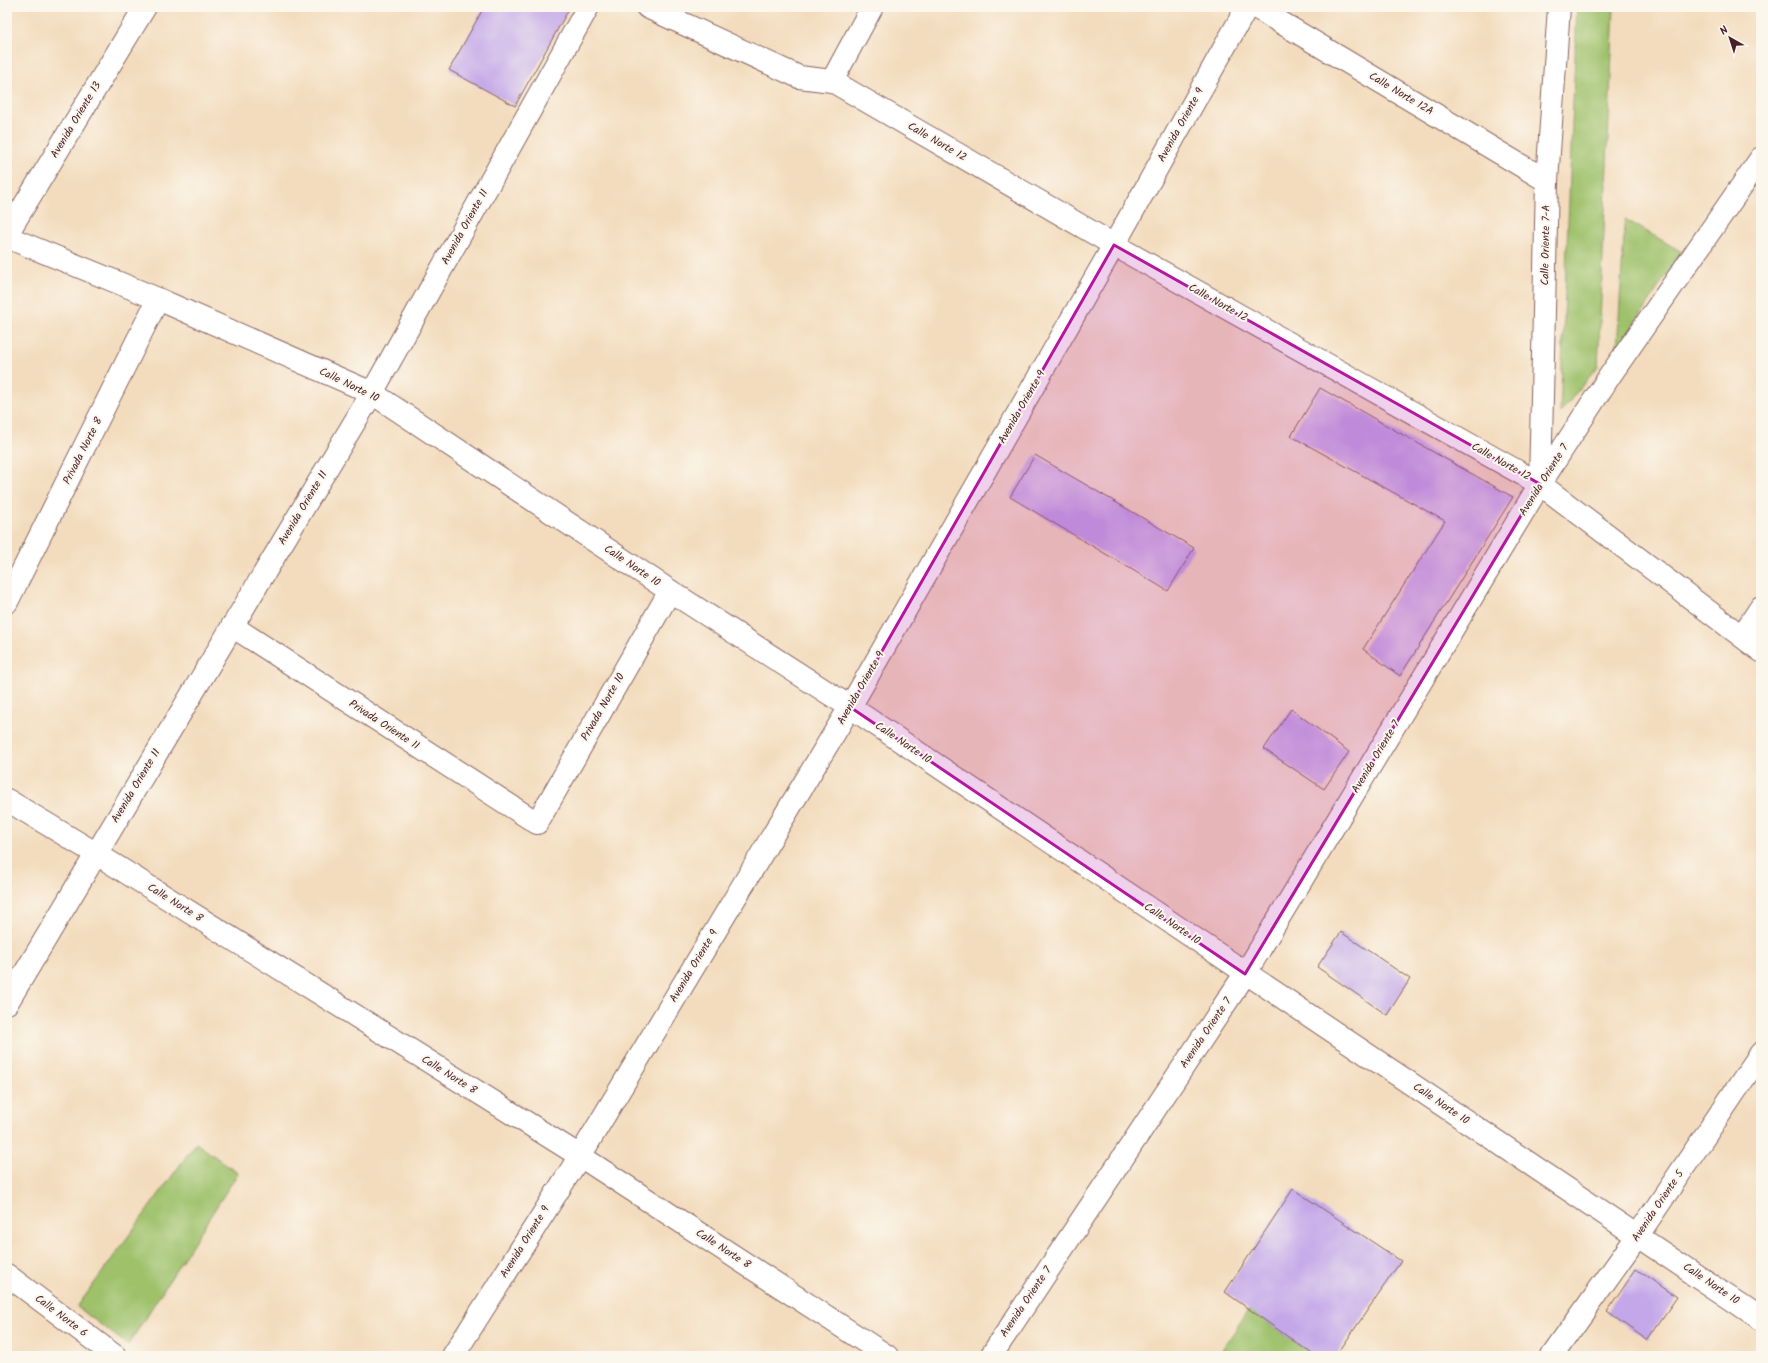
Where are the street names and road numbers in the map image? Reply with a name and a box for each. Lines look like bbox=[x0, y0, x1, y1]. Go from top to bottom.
street label: Calle Norte 12A bbox=[1365, 68, 1437, 121]
street label: Avenida Oriente 13 bbox=[46, 78, 106, 162]
street label: Avenida Oriente 9 bbox=[1153, 84, 1209, 165]
street label: Calle Norte 12 bbox=[904, 118, 970, 166]
street label: Avenida Oriente 11 bbox=[437, 186, 493, 268]
street label: Calle Oriente 7-A bbox=[1536, 204, 1556, 286]
street label: Calle Norte 12 bbox=[1185, 279, 1251, 327]
street label: Calle Norte 10 bbox=[316, 363, 383, 408]
street label: Avenida Oriente 9 bbox=[994, 366, 1051, 447]
street label: Privada Norte 8 bbox=[58, 414, 108, 488]
street label: Calle Norte 12 bbox=[1468, 438, 1534, 486]
street label: Avenida Oriente 7 bbox=[1515, 440, 1574, 520]
street label: Avenida Oriente 11 bbox=[274, 467, 332, 549]
street label: Calle Norte 10 bbox=[600, 540, 664, 592]
street label: Avenida Oriente 9 bbox=[833, 647, 890, 728]
street label: Privada Norte 10 bbox=[576, 669, 630, 744]
street label: Privada Oriente 11 bbox=[345, 695, 423, 755]
street label: Avenida Oriente 7 bbox=[1347, 716, 1405, 797]
street label: Calle Norte 10 bbox=[871, 717, 935, 769]
street label: Avenida Oriente 11 bbox=[107, 745, 165, 827]
street label: Calle Norte 8 bbox=[144, 879, 207, 927]
street label: Calle Norte 10 bbox=[1140, 898, 1204, 950]
street label: Avenida Oriente 9 bbox=[665, 925, 723, 1006]
street label: Avenida Oriente 7 bbox=[1176, 993, 1237, 1072]
street label: Calle Norte 8 bbox=[418, 1051, 481, 1099]
street label: Calle Norte 10 bbox=[1409, 1078, 1473, 1130]
street label: Avenida Oriente 5 bbox=[1627, 1166, 1689, 1246]
street label: Avenida Oriente 9 bbox=[495, 1202, 555, 1282]
street label: Calle Norte 8 bbox=[692, 1224, 755, 1274]
street label: Calle Norte 10 bbox=[1679, 1258, 1743, 1310]
street label: Avenida Oriente 7 bbox=[996, 1262, 1057, 1341]
street label: Calle Norte 6 bbox=[31, 1290, 91, 1342]

